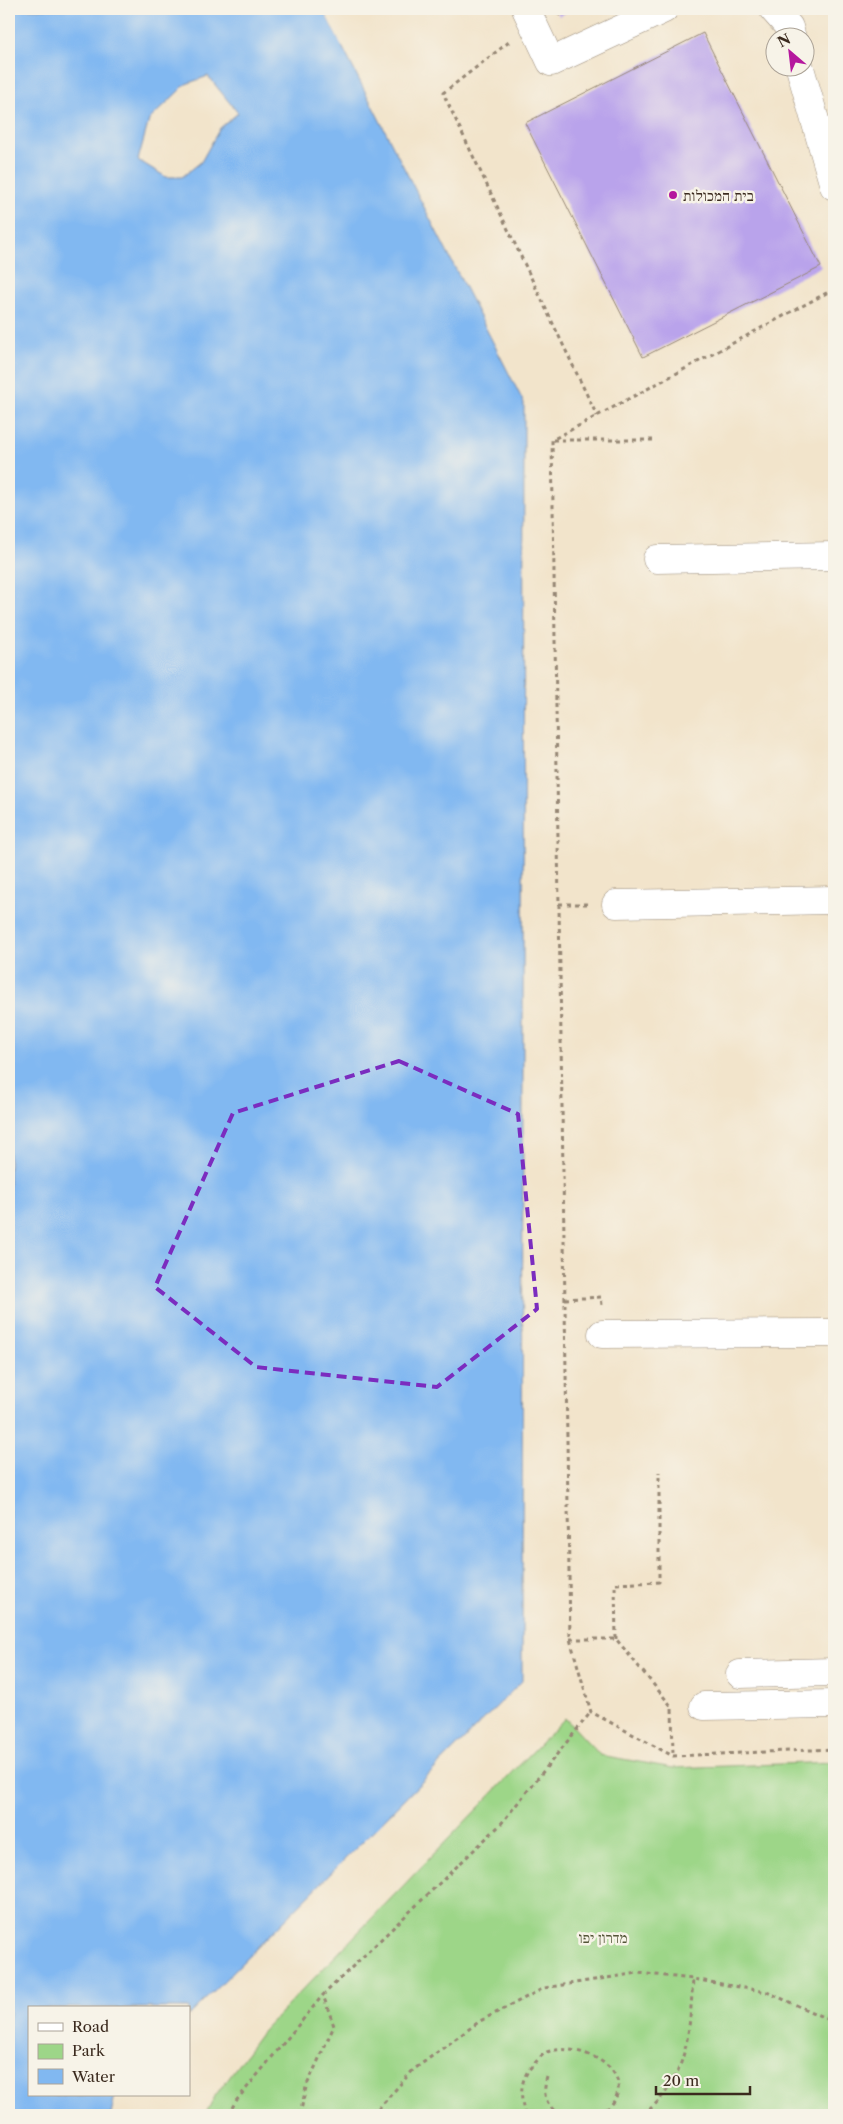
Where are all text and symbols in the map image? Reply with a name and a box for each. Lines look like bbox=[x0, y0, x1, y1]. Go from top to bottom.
north arrow bbox=[766, 28, 816, 78]
text: N bbox=[774, 30, 793, 51]
place label: בית המכולות bbox=[683, 186, 754, 205]
marker: בית המכולות bbox=[667, 189, 679, 201]
park label: מדרון יפו bbox=[578, 1928, 628, 1947]
legend bbox=[28, 2006, 190, 2096]
text: Road bbox=[72, 2017, 109, 2036]
text: Park bbox=[72, 2041, 106, 2060]
scale bar bbox=[656, 2064, 749, 2096]
text: Water bbox=[71, 2067, 116, 2086]
text: 20 m bbox=[663, 2071, 699, 2090]

